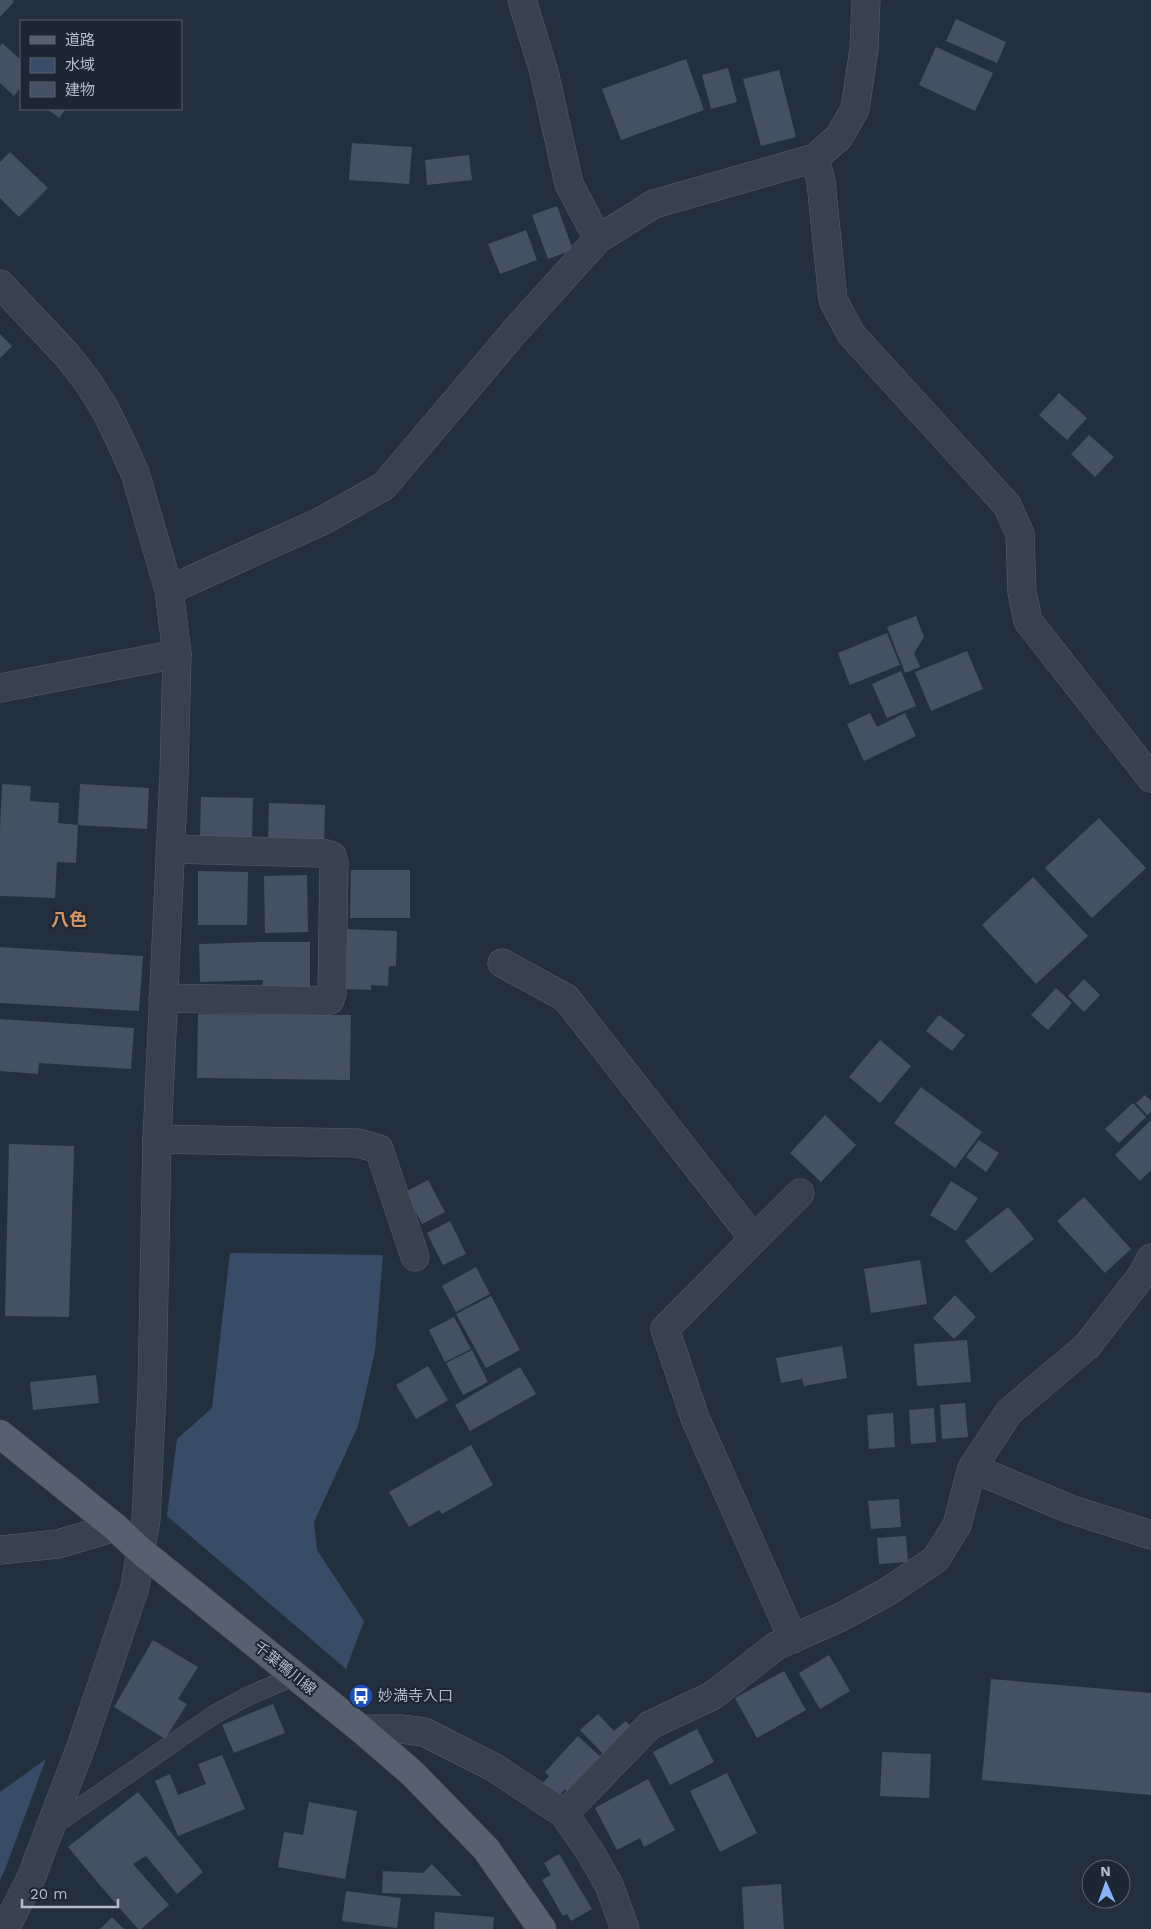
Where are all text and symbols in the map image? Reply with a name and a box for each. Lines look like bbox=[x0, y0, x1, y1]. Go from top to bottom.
legend bbox=[20, 20, 182, 110]
text: 道路 bbox=[65, 31, 95, 49]
text: 水域 bbox=[65, 56, 95, 74]
text: 建物 bbox=[65, 81, 95, 99]
district label: 八色 bbox=[51, 909, 87, 930]
street label: 千葉鴨川線 bbox=[250, 1637, 320, 1699]
bus stop icon: 妙満寺入口 bbox=[348, 1683, 374, 1709]
place label: 妙満寺入口 bbox=[378, 1687, 453, 1705]
north arrow bbox=[1081, 1859, 1131, 1909]
text: N bbox=[1100, 1863, 1111, 1879]
scale bar bbox=[22, 1876, 119, 1908]
text: 20 m bbox=[30, 1885, 68, 1903]

